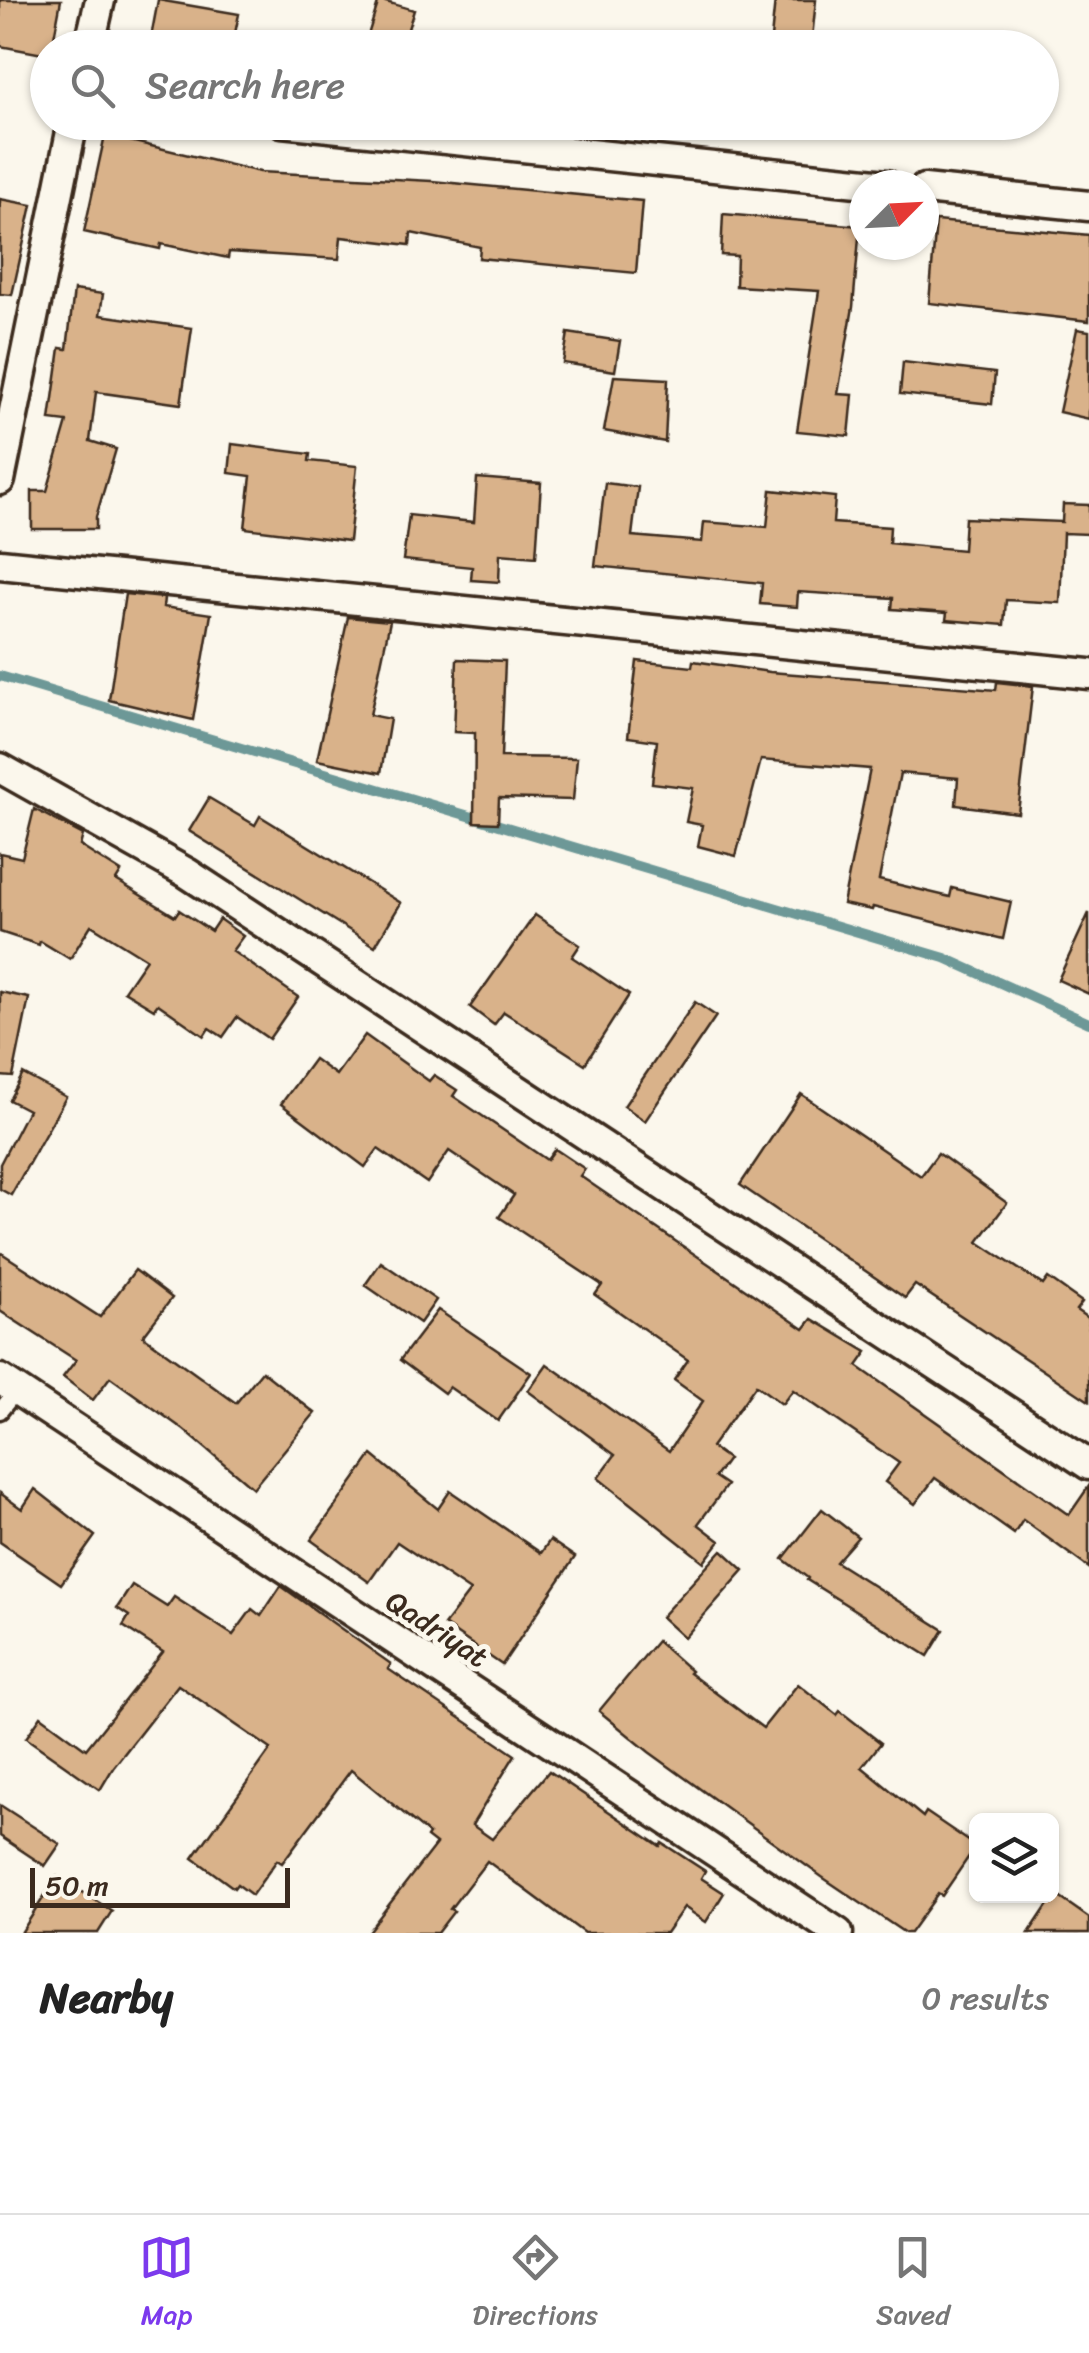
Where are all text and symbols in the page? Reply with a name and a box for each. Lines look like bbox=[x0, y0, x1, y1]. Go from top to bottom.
search box bbox=[30, 30, 1059, 140]
text: Search here bbox=[145, 52, 345, 119]
icon: search bbox=[65, 58, 120, 113]
north arrow bbox=[849, 170, 939, 260]
street label: Qadriyat bbox=[374, 1575, 500, 1683]
map controls bbox=[969, 1813, 1059, 1903]
button: layers bbox=[969, 1813, 1059, 1903]
text: 50 m bbox=[45, 1861, 109, 1910]
scale bar bbox=[30, 1863, 290, 1908]
text: Nearby bbox=[40, 1961, 173, 2035]
text: 0 results bbox=[921, 1970, 1049, 2027]
tab: Map bbox=[139, 2230, 194, 2339]
tab: Directions bbox=[472, 2230, 598, 2339]
tab: Saved bbox=[876, 2230, 950, 2339]

